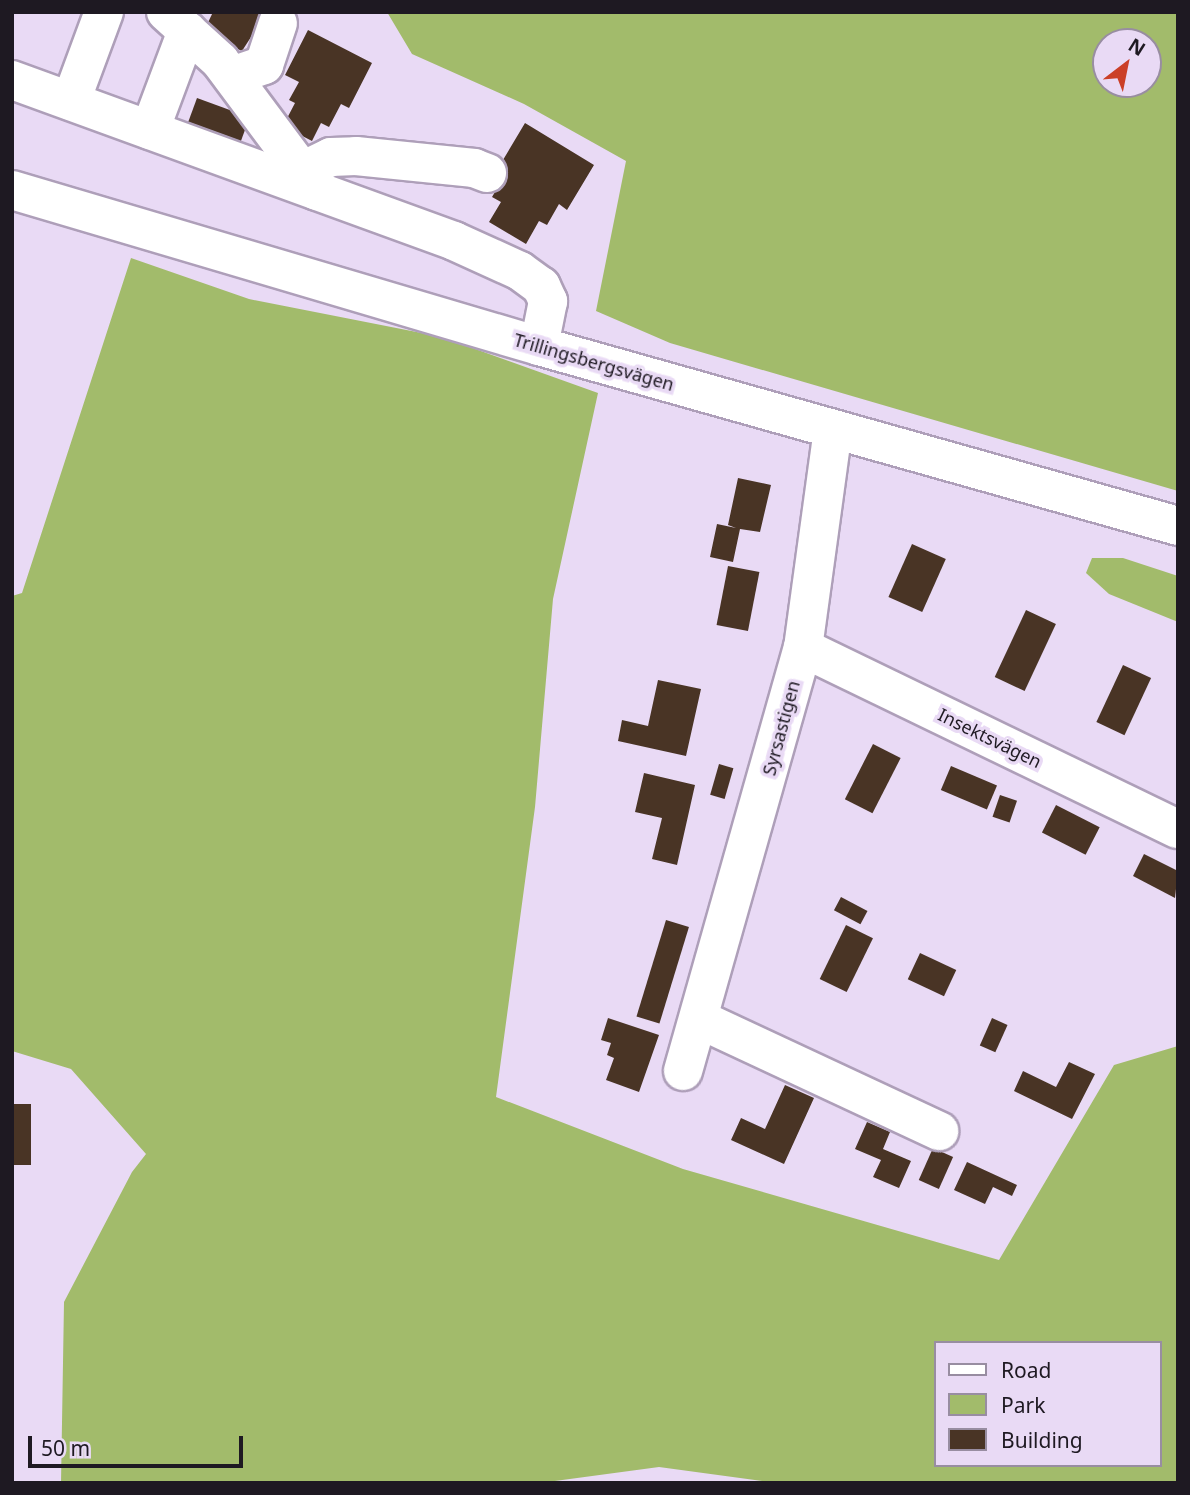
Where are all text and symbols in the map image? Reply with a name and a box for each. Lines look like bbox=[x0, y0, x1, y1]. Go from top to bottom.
north arrow bbox=[1092, 28, 1162, 98]
text: N bbox=[1124, 32, 1151, 62]
street label: Trillingsbergsvägen bbox=[511, 329, 677, 395]
street label: Syrsastigen bbox=[758, 678, 804, 778]
street label: Insektsvägen bbox=[935, 704, 1045, 772]
legend bbox=[934, 1341, 1162, 1467]
text: Road bbox=[1001, 1356, 1051, 1384]
text: Park bbox=[1001, 1391, 1045, 1419]
scale bar bbox=[32, 1422, 247, 1466]
text: Building bbox=[1001, 1426, 1083, 1454]
text: 50 m bbox=[41, 1434, 90, 1462]

